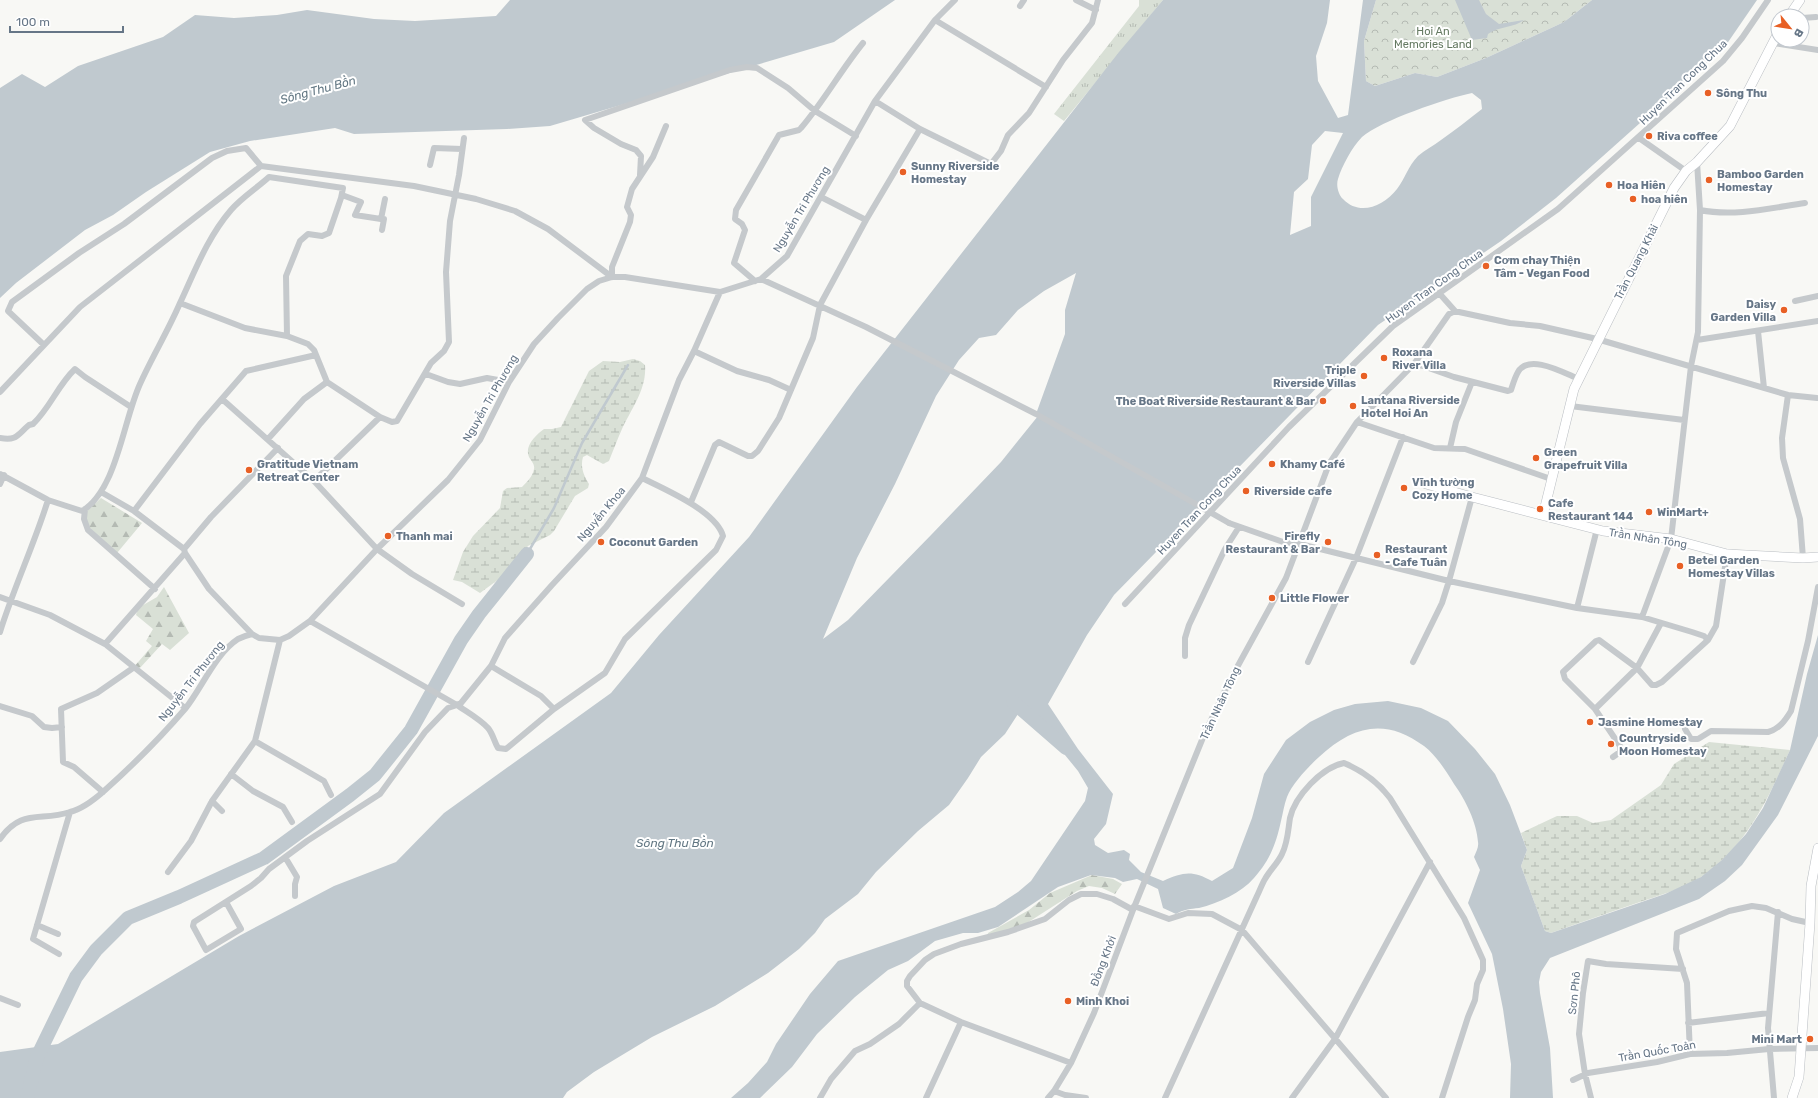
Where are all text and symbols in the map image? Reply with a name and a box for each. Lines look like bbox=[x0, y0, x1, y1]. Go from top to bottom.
scale bar bbox=[10, 8, 123, 34]
north arrow bbox=[1770, 8, 1810, 48]
text: 100 m bbox=[16, 15, 50, 29]
park label: Hoi An Memories Land bbox=[1394, 25, 1472, 51]
text: B bbox=[1791, 26, 1806, 40]
street label: Huyen Tran Cong Chua bbox=[1637, 37, 1730, 128]
water label: Sông Thu Bồn bbox=[278, 73, 357, 107]
place label: Sông Thu bbox=[1716, 87, 1767, 100]
marker: Sông Thu bbox=[1703, 88, 1713, 98]
place label: Riva coffee bbox=[1657, 130, 1718, 143]
marker: Riva coffee bbox=[1644, 131, 1654, 141]
place label: Sunny Riverside Homestay bbox=[911, 160, 1000, 186]
street label: Nguyễn Tri Phương bbox=[770, 164, 832, 255]
marker: Sunny Riverside Homestay bbox=[898, 167, 908, 177]
place label: Bamboo Garden Homestay bbox=[1717, 168, 1804, 194]
marker: Bamboo Garden Homestay bbox=[1704, 175, 1714, 185]
place label: Hoa Hiên bbox=[1617, 179, 1666, 192]
marker: Hoa Hiên bbox=[1604, 180, 1614, 190]
place label: hoa hiên bbox=[1641, 193, 1688, 206]
marker: hoa hiên bbox=[1628, 194, 1638, 204]
street label: Trần Quang Khải bbox=[1611, 222, 1661, 302]
street label: Huyen Tran Cong Chua bbox=[1383, 247, 1485, 326]
place label: Cơm chay Thiện Tâm - Vegan Food bbox=[1494, 254, 1590, 280]
marker: Cơm chay Thiện Tâm - Vegan Food bbox=[1481, 261, 1491, 271]
place label: Daisy Garden Villa bbox=[1711, 298, 1776, 324]
marker: Daisy Garden Villa bbox=[1779, 305, 1789, 315]
place label: Roxana River Villa bbox=[1392, 346, 1446, 372]
street label: Nguyễn Tri Phương bbox=[460, 352, 521, 444]
marker: Roxana River Villa bbox=[1379, 353, 1389, 363]
place label: Triple Riverside Villas bbox=[1273, 364, 1356, 390]
marker: Triple Riverside Villas bbox=[1359, 371, 1369, 381]
place label: Lantana Riverside Hotel Hoi An bbox=[1361, 394, 1460, 420]
place label: The Boat Riverside Restaurant & Bar bbox=[1116, 395, 1315, 408]
marker: The Boat Riverside Restaurant & Bar bbox=[1318, 396, 1328, 406]
marker: Lantana Riverside Hotel Hoi An bbox=[1348, 401, 1358, 411]
place label: Green Grapefruit Villa bbox=[1544, 446, 1627, 472]
marker: Green Grapefruit Villa bbox=[1531, 453, 1541, 463]
place label: Gratitude Vietnam Retreat Center bbox=[257, 458, 358, 484]
place label: Khamy Café bbox=[1280, 458, 1345, 471]
marker: Khamy Café bbox=[1267, 459, 1277, 469]
street label: Huyen Tran Cong Chua bbox=[1155, 463, 1244, 558]
marker: Gratitude Vietnam Retreat Center bbox=[244, 465, 254, 475]
place label: Vĩnh tường Cozy Home bbox=[1412, 476, 1474, 502]
marker: Vĩnh tường Cozy Home bbox=[1399, 483, 1409, 493]
street label: Nguyễn Khoa bbox=[574, 484, 628, 545]
place label: Riverside cafe bbox=[1254, 485, 1332, 498]
marker: Riverside cafe bbox=[1241, 486, 1251, 496]
place label: Cafe Restaurant 144 bbox=[1548, 497, 1634, 523]
marker: Cafe Restaurant 144 bbox=[1535, 504, 1545, 514]
place label: WinMart+ bbox=[1657, 506, 1709, 519]
marker: WinMart+ bbox=[1644, 507, 1654, 517]
street label: Trần Nhân Tông bbox=[1608, 525, 1688, 551]
place label: Thanh mai bbox=[396, 530, 453, 543]
place label: Firefly Restaurant & Bar bbox=[1226, 530, 1320, 556]
marker: Thanh mai bbox=[383, 531, 393, 541]
place label: Coconut Garden bbox=[609, 536, 698, 549]
marker: Coconut Garden bbox=[596, 537, 606, 547]
marker: Firefly Restaurant & Bar bbox=[1323, 537, 1333, 547]
place label: Restaurant - Cafe Tuân bbox=[1385, 543, 1447, 569]
marker: Restaurant - Cafe Tuân bbox=[1372, 550, 1382, 560]
place label: Betel Garden Homestay Villas bbox=[1688, 554, 1775, 580]
marker: Betel Garden Homestay Villas bbox=[1675, 561, 1685, 571]
place label: Little Flower bbox=[1280, 592, 1349, 605]
marker: Little Flower bbox=[1267, 593, 1277, 603]
street label: Nguyễn Tri Phương bbox=[156, 638, 227, 724]
street label: Trần Nhân Tông bbox=[1197, 664, 1243, 742]
place label: Jasmine Homestay bbox=[1598, 716, 1703, 729]
marker: Jasmine Homestay bbox=[1585, 717, 1595, 727]
place label: Countryside Moon Homestay bbox=[1619, 732, 1707, 758]
marker: Countryside Moon Homestay bbox=[1606, 739, 1616, 749]
water label: Sông Thu Bồn bbox=[636, 835, 714, 850]
street label: Đồng Khởi bbox=[1087, 934, 1119, 988]
street label: Sơn Phô bbox=[1566, 971, 1583, 1015]
place label: Minh Khoi bbox=[1076, 995, 1129, 1008]
marker: Minh Khoi bbox=[1063, 996, 1073, 1006]
place label: Mini Mart bbox=[1751, 1033, 1802, 1046]
marker: Mini Mart bbox=[1805, 1034, 1815, 1044]
street label: Trần Quốc Toản bbox=[1617, 1037, 1697, 1065]

